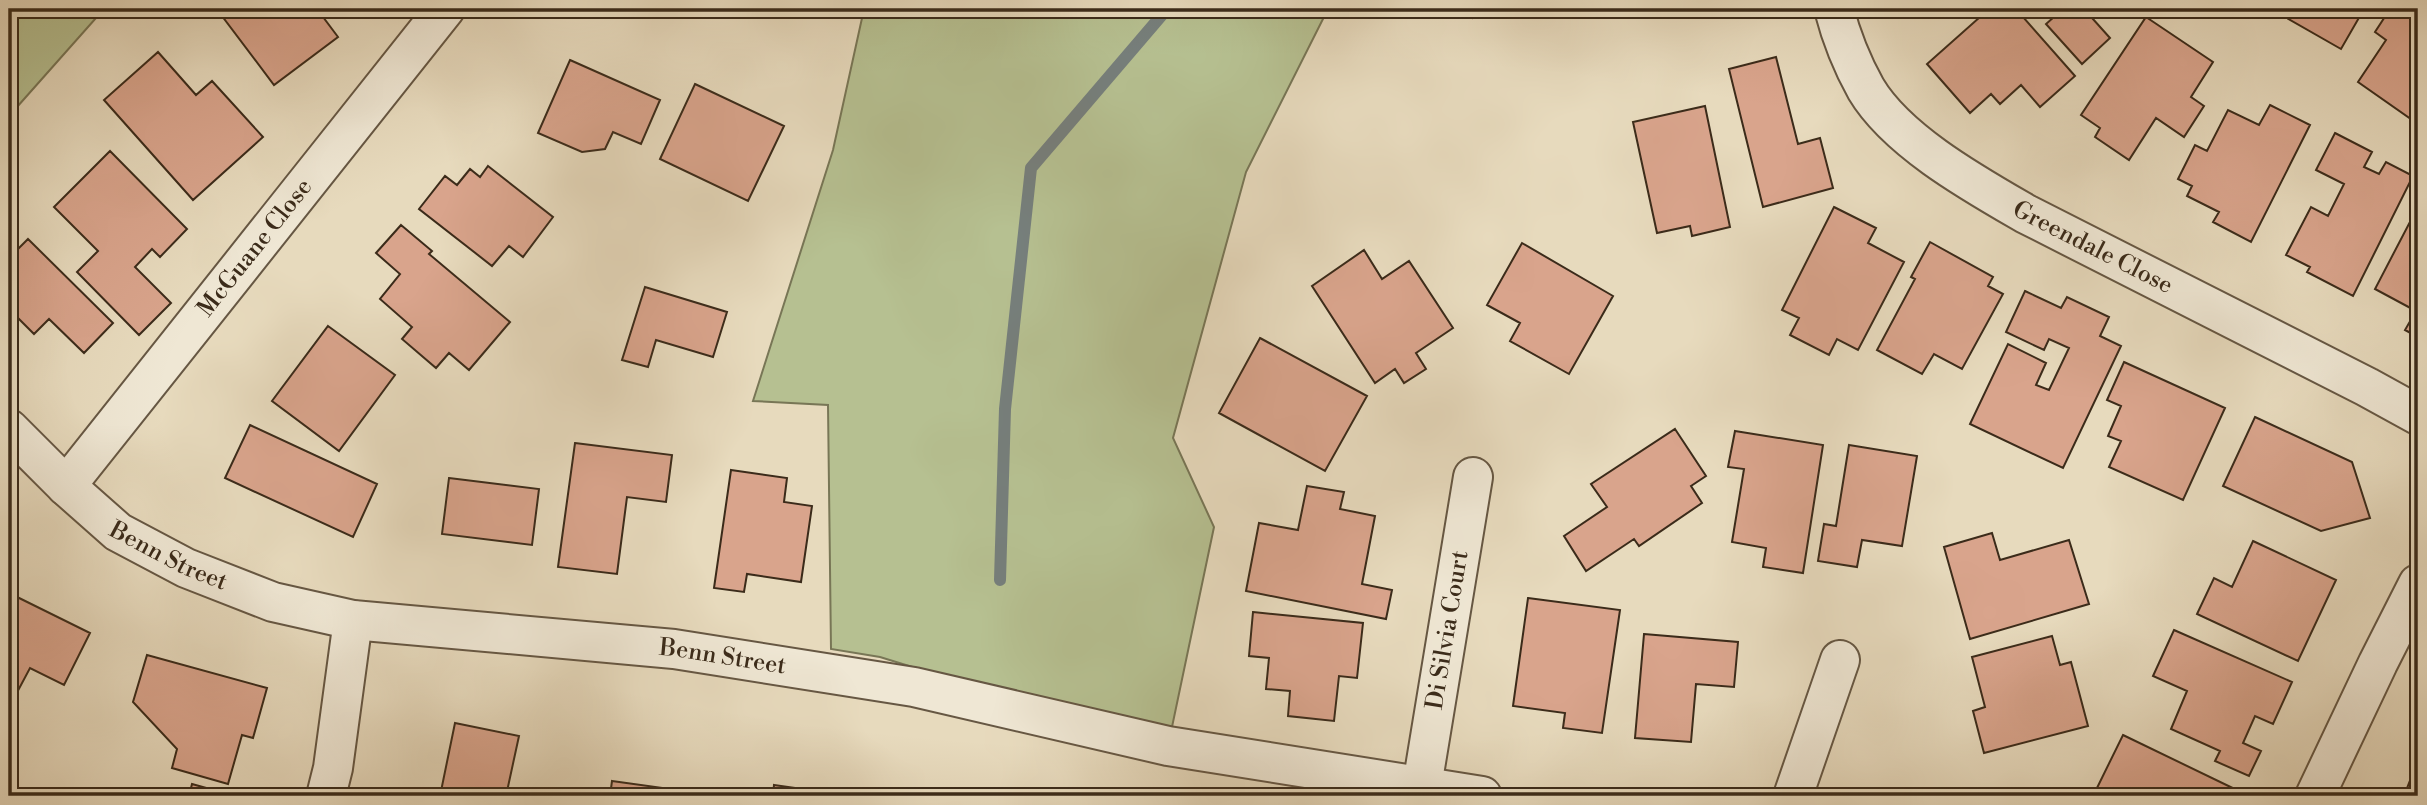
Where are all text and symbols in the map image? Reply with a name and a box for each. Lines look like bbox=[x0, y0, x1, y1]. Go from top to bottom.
street label: McGuane Close bbox=[191, 173, 319, 323]
street label: Greendale Close bbox=[2007, 194, 2178, 301]
street label: Benn Street bbox=[103, 515, 232, 598]
street label: Di Silvia Court bbox=[1420, 548, 1476, 712]
street label: Benn Street bbox=[657, 633, 789, 682]

